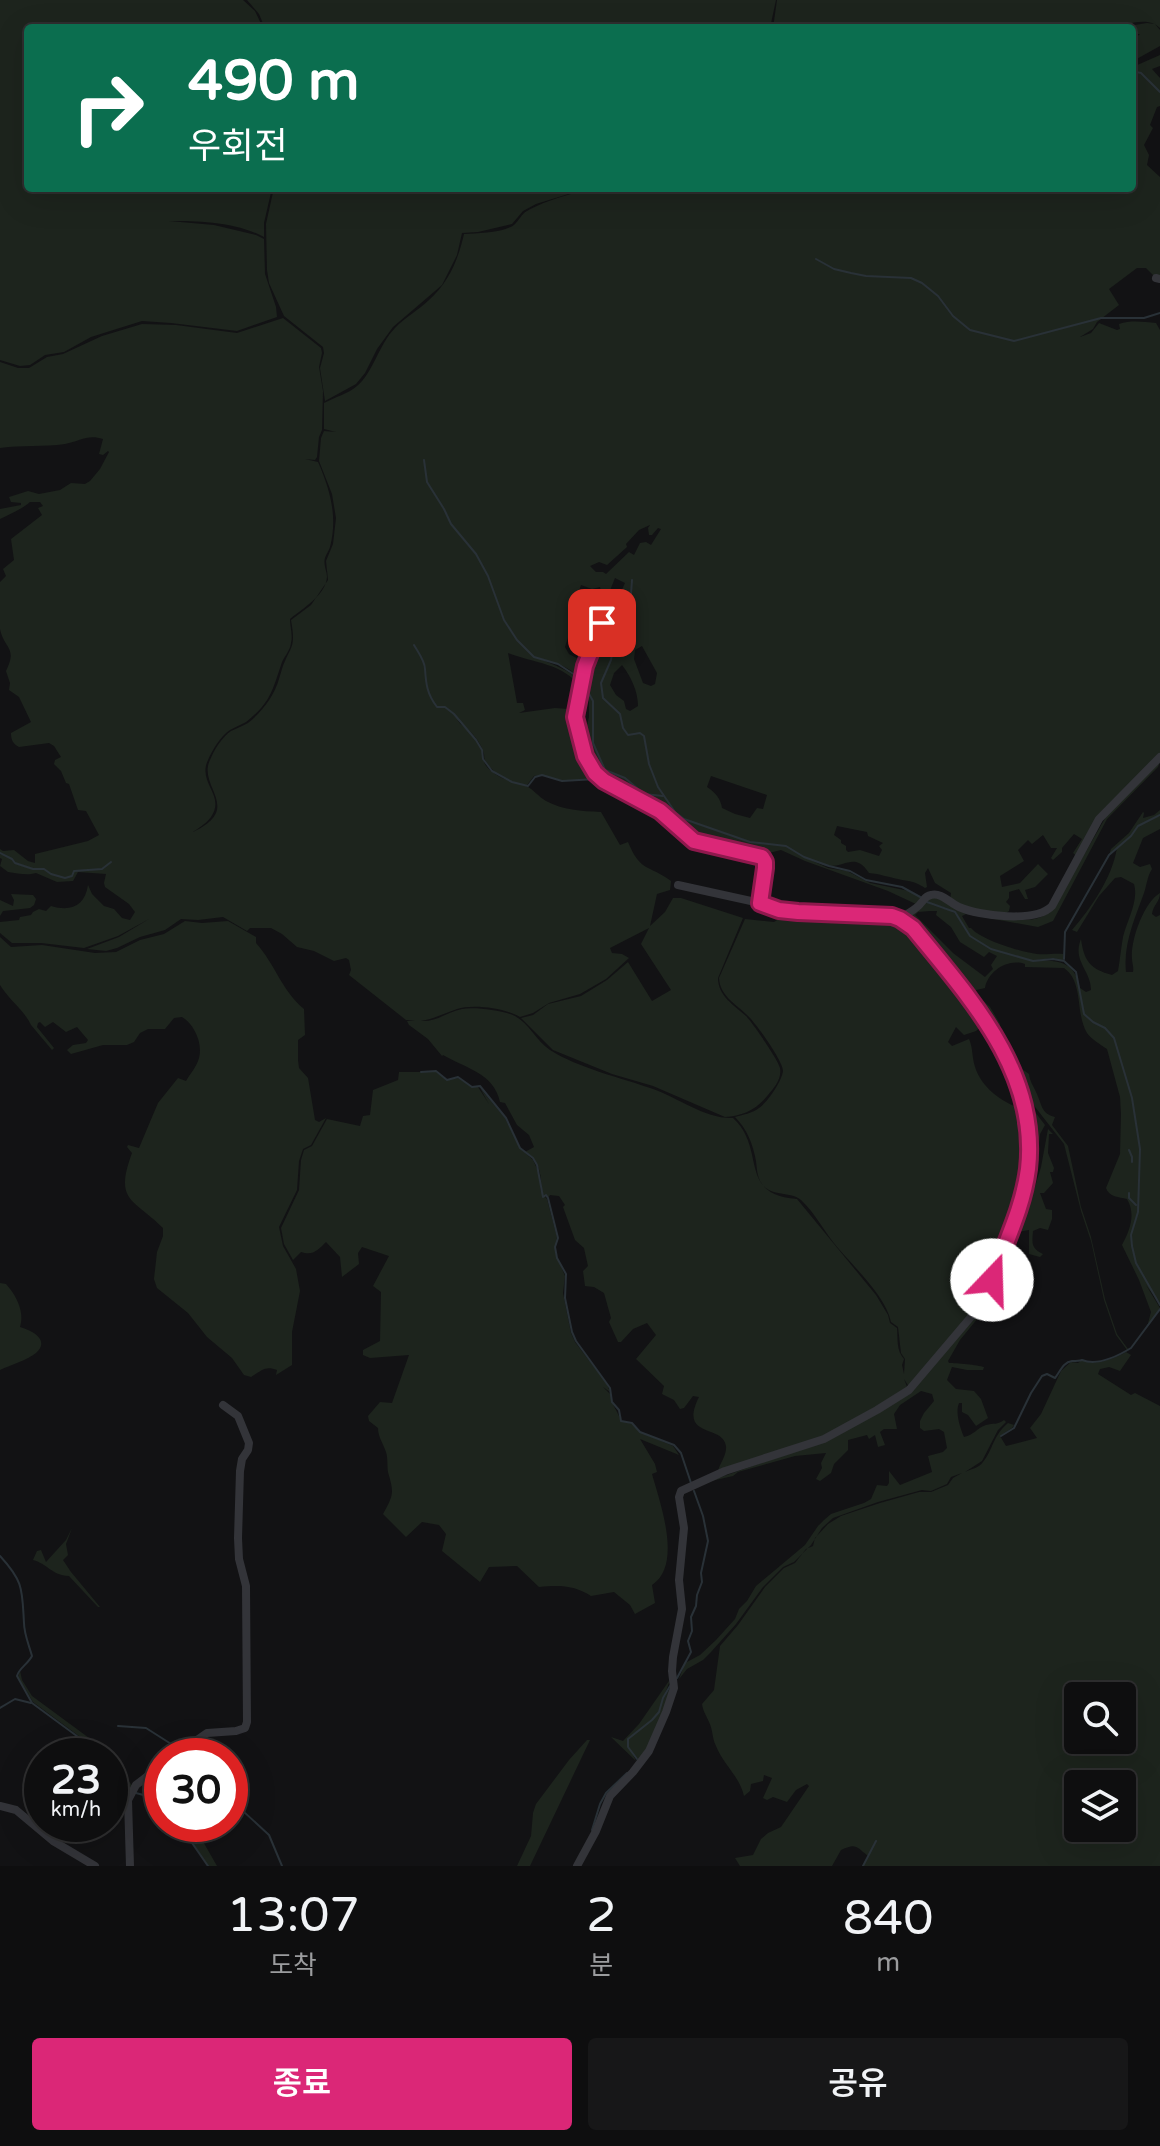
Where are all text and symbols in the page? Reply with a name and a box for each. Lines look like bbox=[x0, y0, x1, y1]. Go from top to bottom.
text: 490 m bbox=[188, 48, 359, 115]
icon: right bbox=[56, 56, 160, 160]
text: 우회전 bbox=[188, 125, 287, 168]
pin bbox=[568, 589, 636, 657]
icon: arrive bbox=[580, 601, 624, 645]
position arrow bbox=[950, 1238, 1034, 1322]
map controls bbox=[1064, 1682, 1136, 1842]
button: search bbox=[1064, 1682, 1136, 1754]
speed limit sign: 30 bbox=[144, 1738, 248, 1842]
text: 23 bbox=[51, 1756, 101, 1804]
button: layers bbox=[1064, 1770, 1136, 1842]
text: km/h bbox=[51, 1798, 101, 1822]
text: 13:07 bbox=[227, 1887, 360, 1945]
text: 2 bbox=[586, 1887, 616, 1945]
text: 840 bbox=[843, 1890, 933, 1948]
text: m bbox=[876, 1947, 900, 1978]
text: 도착 bbox=[269, 1950, 317, 1981]
text: 분 bbox=[589, 1950, 613, 1981]
button: 종료 bbox=[32, 2038, 572, 2130]
button: 공유 bbox=[588, 2038, 1128, 2130]

